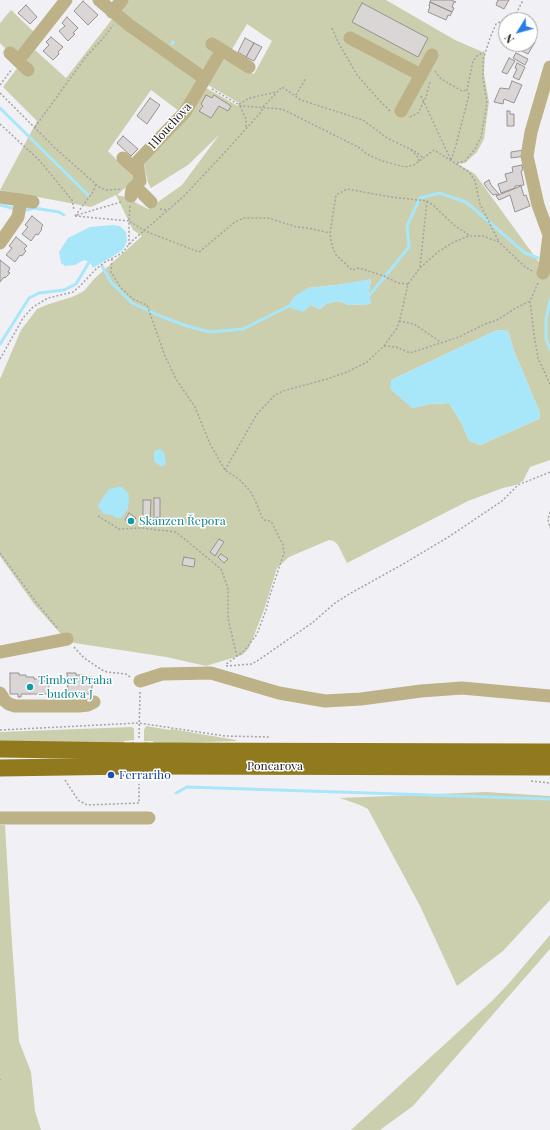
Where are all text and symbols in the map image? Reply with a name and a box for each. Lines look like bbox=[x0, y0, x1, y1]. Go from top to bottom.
north arrow bbox=[498, 12, 538, 52]
text: N bbox=[500, 31, 517, 47]
street label: Hlouchova bbox=[146, 100, 194, 152]
place label: Skanzen Řepora bbox=[139, 514, 226, 528]
marker: Skanzen Řepora bbox=[126, 516, 136, 526]
place label: Timber Praha - budova J bbox=[38, 673, 112, 701]
marker: Timber Praha - budova J bbox=[25, 682, 35, 692]
street label: Poncarova bbox=[247, 759, 303, 773]
place label: Ferrariho bbox=[119, 768, 171, 782]
marker: Ferrariho bbox=[106, 770, 116, 780]

